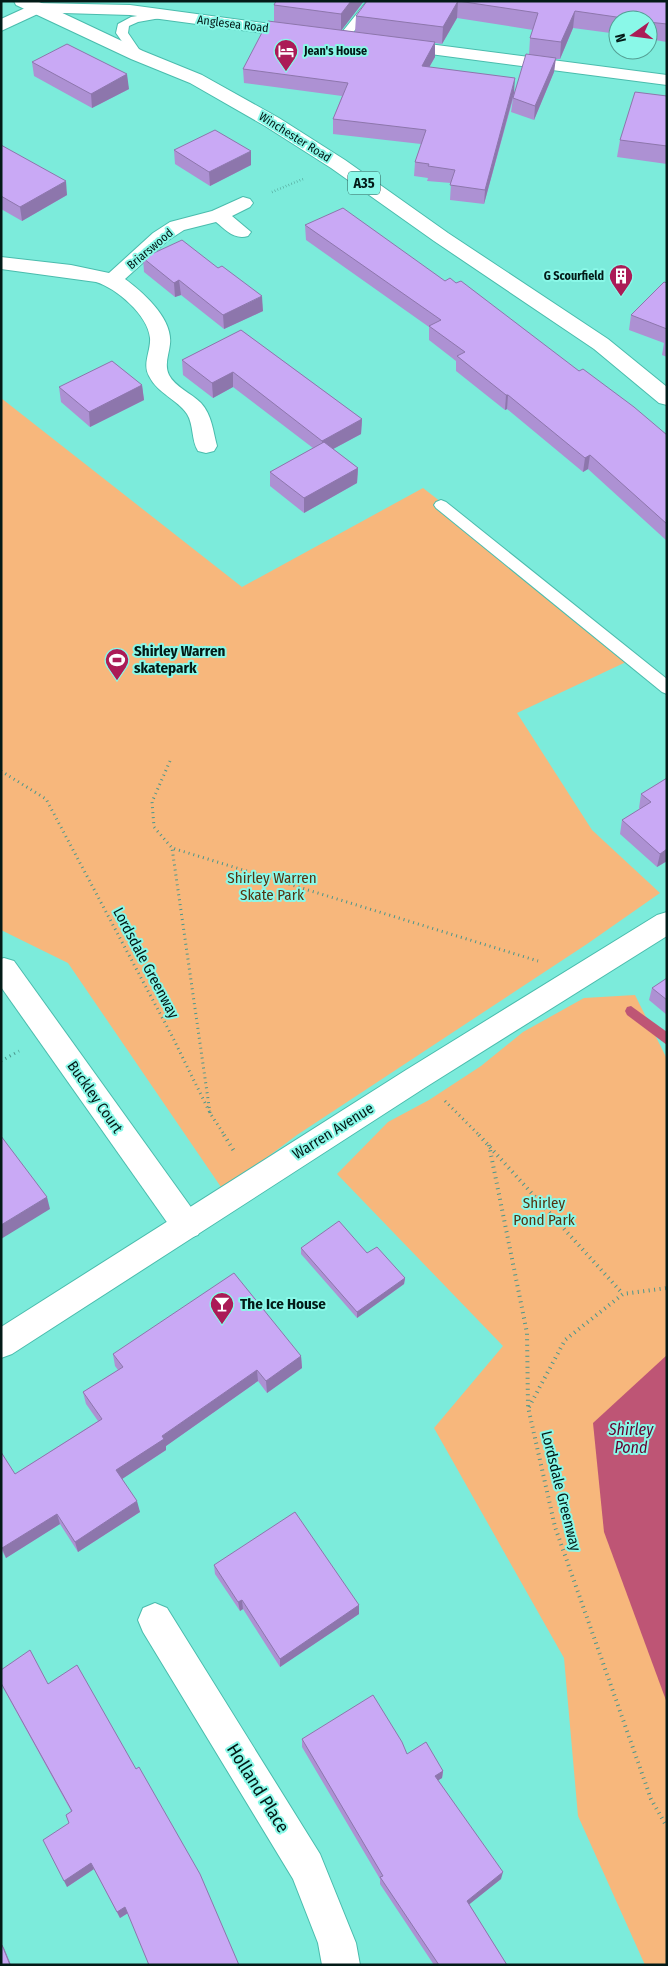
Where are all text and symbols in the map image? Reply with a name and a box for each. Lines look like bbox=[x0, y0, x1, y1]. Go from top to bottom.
north arrow bbox=[608, 10, 658, 60]
street label: Anglesea Road bbox=[196, 13, 270, 35]
text: N bbox=[612, 32, 630, 44]
hotel icon: Jean's House bbox=[273, 38, 299, 72]
place label: Jean's House bbox=[303, 44, 367, 58]
street label: Winchester Road bbox=[256, 109, 334, 165]
road number: A35 bbox=[348, 172, 380, 194]
street label: Briarswood bbox=[124, 226, 176, 272]
building icon: G Scourfield bbox=[608, 263, 634, 297]
place label: G Scourfield bbox=[544, 269, 604, 283]
place label: Shirley Warren skatepark bbox=[134, 642, 226, 677]
sports icon: Shirley Warren skatepark bbox=[104, 647, 130, 681]
park label: Shirley Warren Skate Park bbox=[227, 869, 317, 904]
street label: Lordsdale Greenway bbox=[109, 904, 183, 1022]
street label: Buckley Court bbox=[64, 1057, 127, 1137]
street label: Warren Avenue bbox=[289, 1099, 377, 1163]
park label: Shirley Pond Park bbox=[513, 1194, 575, 1229]
bar icon: The Ice House bbox=[209, 1291, 235, 1325]
place label: The Ice House bbox=[240, 1295, 326, 1313]
water label: Shirley Pond bbox=[608, 1420, 654, 1457]
street label: Lordsdale Greenway bbox=[537, 1429, 585, 1553]
street label: Holland Place bbox=[222, 1739, 294, 1837]

